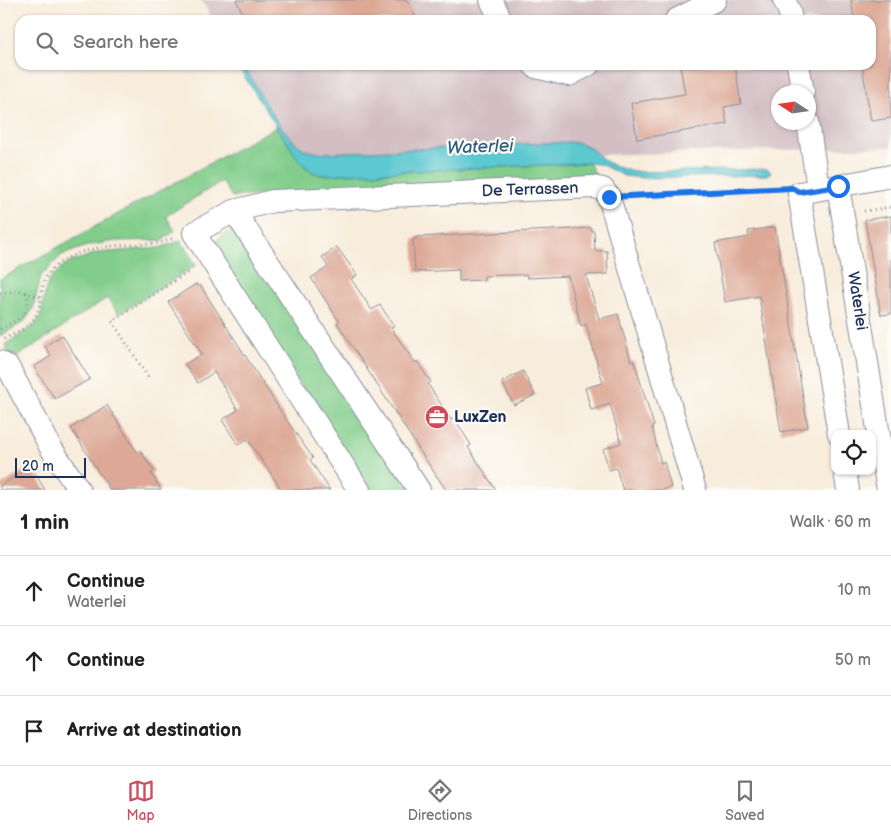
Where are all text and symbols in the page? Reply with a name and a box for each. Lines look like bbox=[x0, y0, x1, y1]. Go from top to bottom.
search box bbox=[15, 15, 876, 70]
icon: search bbox=[33, 29, 61, 57]
text: Search here bbox=[73, 31, 178, 54]
north arrow bbox=[771, 85, 816, 130]
water label: Waterlei bbox=[446, 135, 515, 159]
route start bbox=[827, 175, 850, 198]
street label: De Terrassen bbox=[481, 179, 579, 201]
route end bbox=[598, 186, 621, 209]
street label: Waterlei bbox=[843, 270, 871, 332]
office icon: LuxZen bbox=[424, 404, 450, 430]
place label: LuxZen bbox=[454, 408, 507, 427]
map controls bbox=[831, 430, 876, 475]
button: locate bbox=[831, 430, 876, 475]
scale bar bbox=[15, 455, 86, 478]
text: 20 m bbox=[22, 458, 54, 475]
text: 1 min bbox=[20, 510, 69, 535]
text: Walk · 60 m bbox=[790, 513, 871, 532]
text: Continue bbox=[67, 570, 145, 593]
icon: ahead bbox=[20, 577, 48, 605]
text: 10 m bbox=[838, 581, 871, 600]
text: Waterlei bbox=[67, 593, 126, 612]
icon: ahead bbox=[20, 647, 48, 675]
text: Continue bbox=[67, 649, 145, 672]
text: 50 m bbox=[835, 651, 871, 670]
icon: arrive bbox=[20, 717, 48, 745]
text: Arrive at destination bbox=[67, 719, 242, 742]
tab: Map bbox=[127, 777, 155, 824]
tab: Directions bbox=[408, 777, 472, 824]
tab: Saved bbox=[725, 777, 764, 824]

